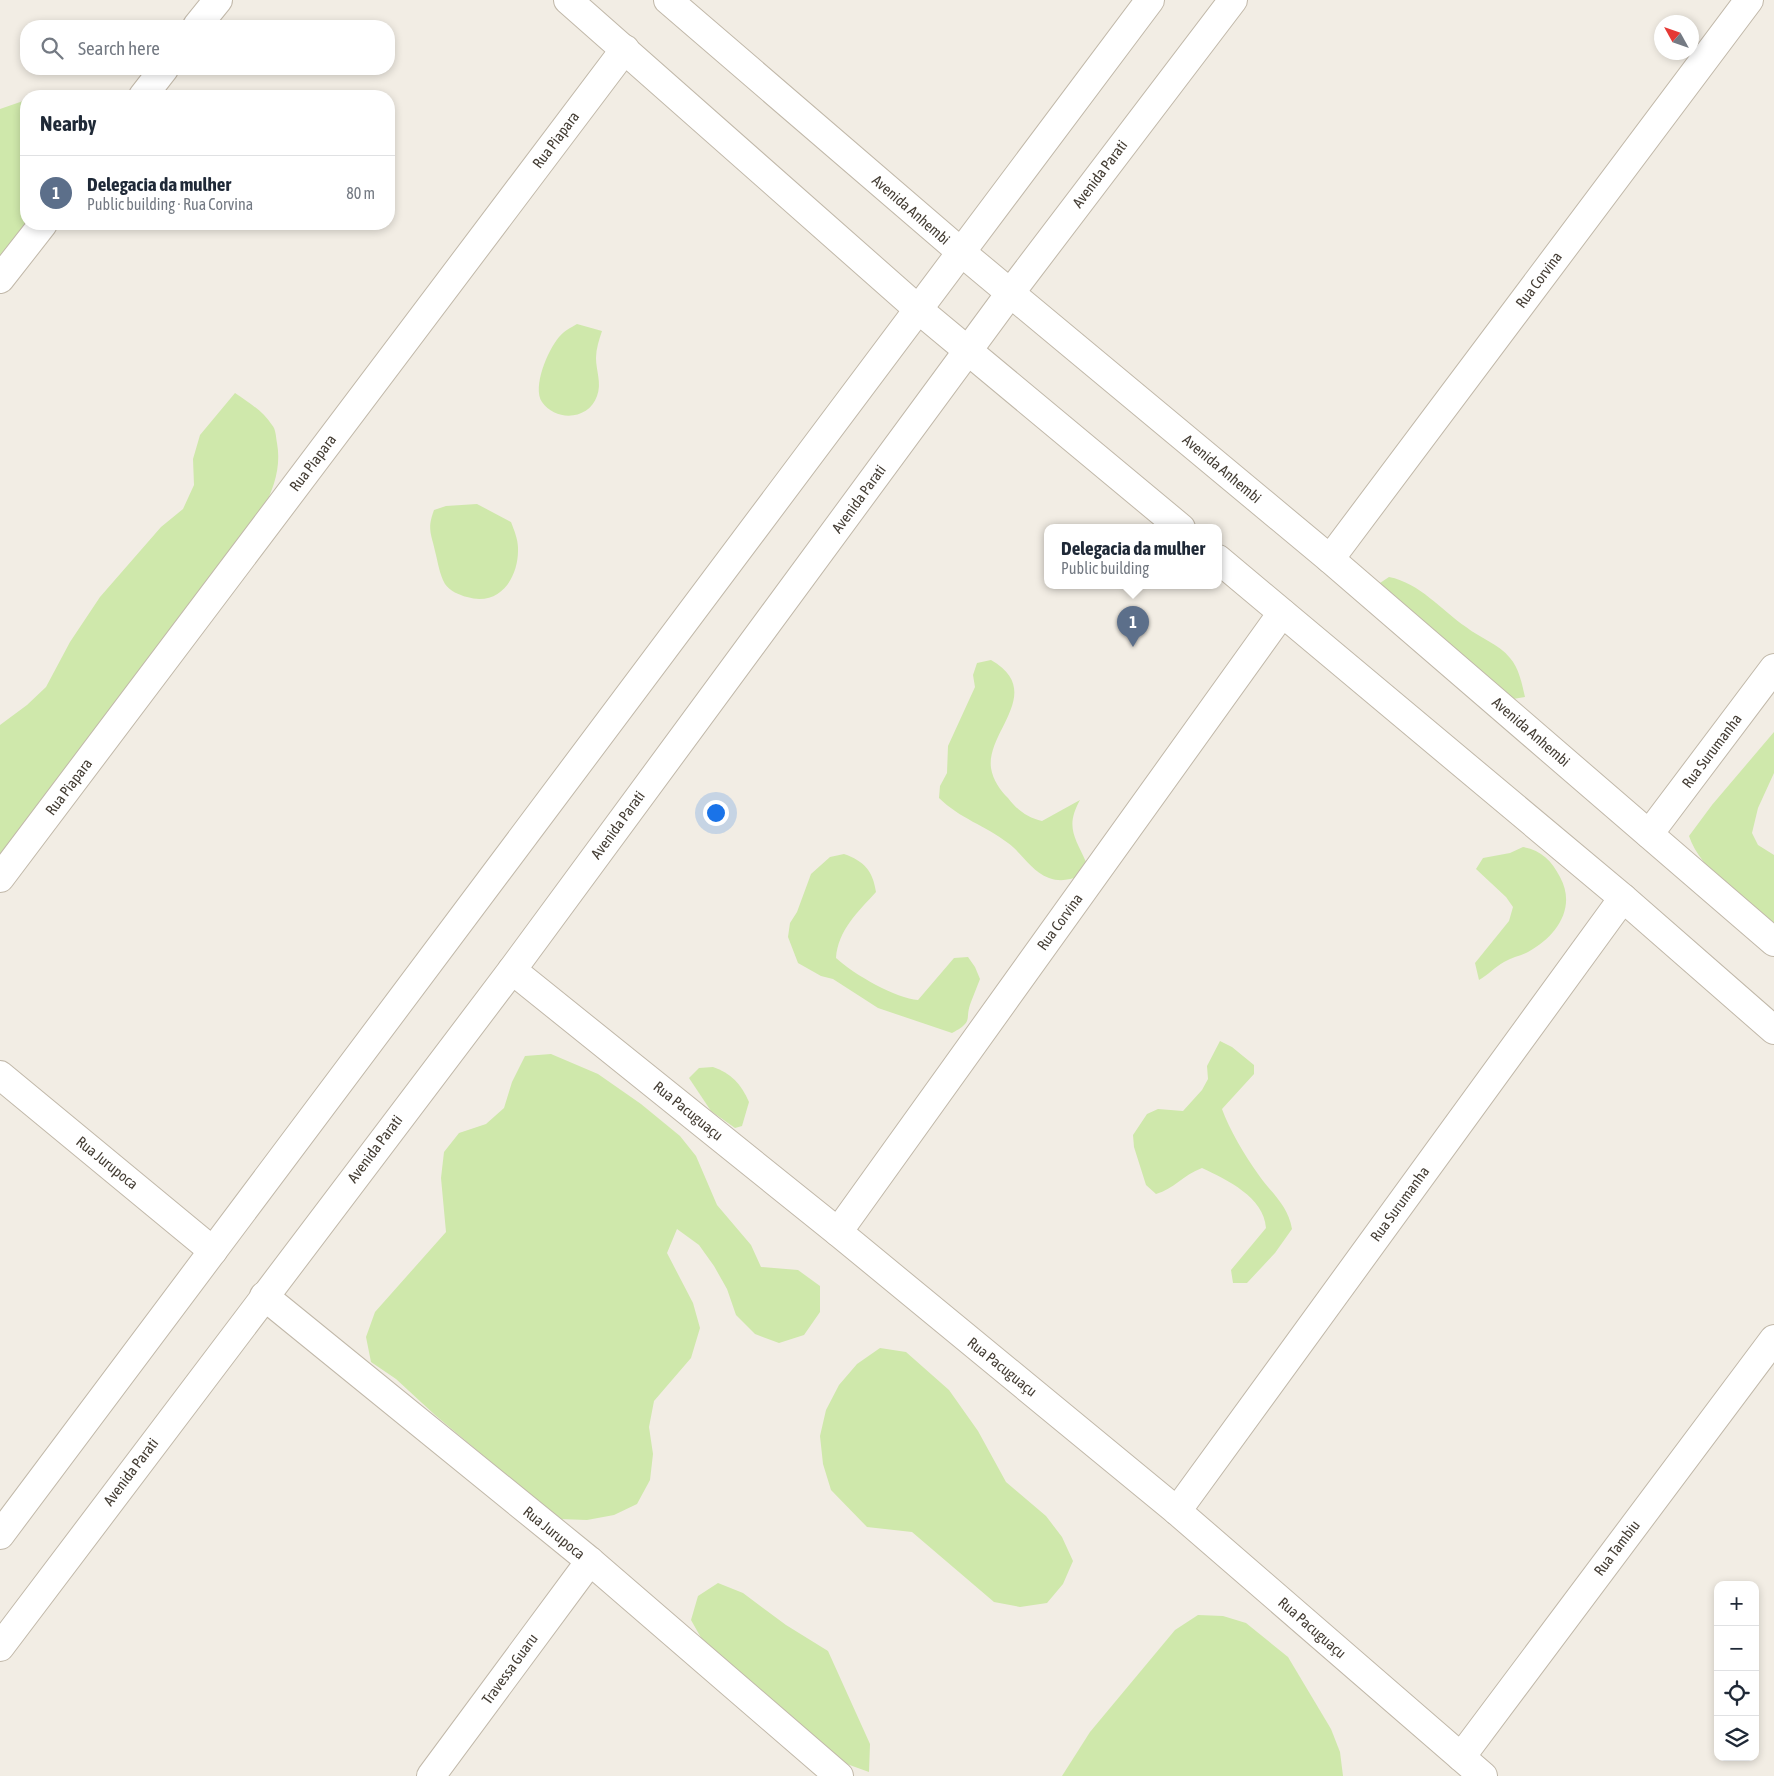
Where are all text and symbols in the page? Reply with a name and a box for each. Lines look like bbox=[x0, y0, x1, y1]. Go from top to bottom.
north arrow bbox=[1654, 15, 1699, 60]
search box bbox=[20, 20, 395, 75]
icon: search bbox=[38, 34, 66, 62]
text: Search here bbox=[78, 37, 160, 59]
street label: Rua Piapara bbox=[529, 108, 582, 171]
text: Nearby bbox=[40, 111, 96, 135]
street label: Avenida Parati bbox=[1069, 137, 1130, 211]
street label: Avenida Anhembi bbox=[869, 171, 954, 248]
text: Delegacia da mulher bbox=[87, 173, 231, 195]
text: 1 bbox=[52, 184, 60, 202]
text: 80 m bbox=[346, 184, 375, 202]
text: Public building · Rua Corvina bbox=[87, 195, 253, 213]
street label: Rua Corvina bbox=[1512, 248, 1565, 311]
street label: Rua Piapara bbox=[286, 431, 339, 494]
street label: Avenida Anhembi bbox=[1180, 431, 1265, 506]
street label: Avenida Parati bbox=[828, 461, 889, 536]
popup bbox=[1044, 524, 1222, 589]
text: Delegacia da mulher bbox=[1061, 537, 1205, 559]
text: Public building bbox=[1061, 559, 1149, 577]
pin: 1 bbox=[1117, 606, 1149, 647]
street label: Avenida Anhembi bbox=[1489, 693, 1574, 770]
street label: Rua Surumanha bbox=[1678, 710, 1745, 791]
street label: Rua Piapara bbox=[42, 755, 95, 818]
street label: Avenida Parati bbox=[587, 787, 648, 862]
your location bbox=[703, 800, 729, 826]
street label: Rua Corvina bbox=[1033, 890, 1086, 953]
street label: Rua Pacuguaçu bbox=[650, 1078, 726, 1144]
street label: Avenida Parati bbox=[344, 1112, 405, 1186]
street label: Rua Jurupoca bbox=[73, 1133, 142, 1193]
street label: Rua Surumanha bbox=[1367, 1163, 1432, 1244]
street label: Rua Pacuguaçu bbox=[964, 1334, 1040, 1400]
street label: Avenida Parati bbox=[100, 1435, 161, 1509]
street label: Rua Jurupoca bbox=[520, 1503, 589, 1563]
street label: Rua Tambiu bbox=[1590, 1517, 1643, 1579]
map controls bbox=[1714, 1581, 1759, 1761]
button: + bbox=[1714, 1581, 1759, 1626]
street label: Rua Pacuguaçu bbox=[1275, 1594, 1350, 1662]
button: − bbox=[1714, 1626, 1759, 1671]
street label: Travessa Guaru bbox=[478, 1630, 541, 1707]
button: locate bbox=[1714, 1671, 1759, 1716]
button: layers bbox=[1714, 1716, 1759, 1761]

